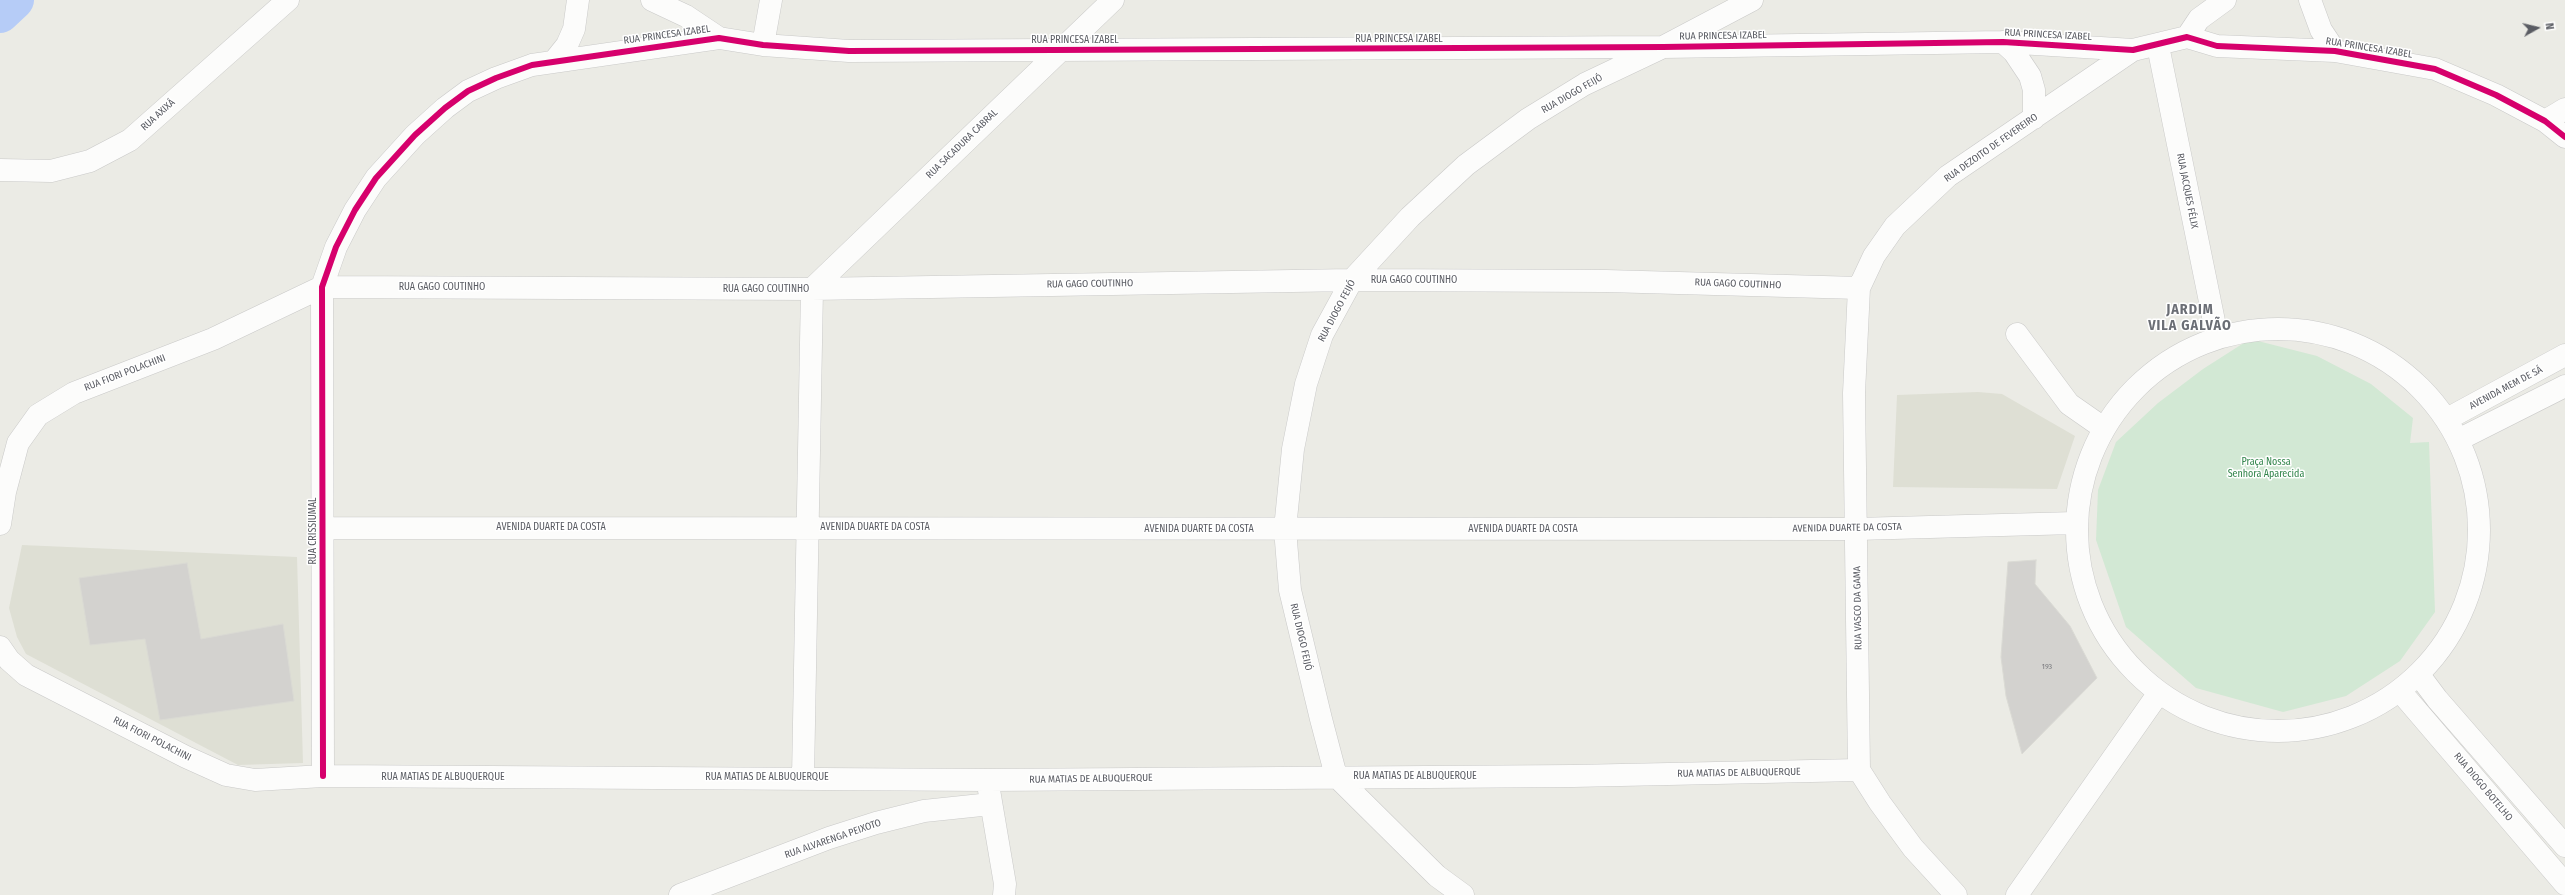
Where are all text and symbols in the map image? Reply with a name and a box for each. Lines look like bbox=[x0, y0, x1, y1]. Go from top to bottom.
north arrow bbox=[2517, 8, 2557, 48]
text: N bbox=[2542, 22, 2556, 30]
street label: RUA PRINCESA IZABEL bbox=[623, 23, 711, 47]
street label: RUA PRINCESA IZABEL bbox=[2004, 27, 2092, 43]
street label: RUA PRINCESA IZABEL bbox=[1679, 29, 1767, 43]
street label: RUA PRINCESA IZABEL bbox=[1355, 33, 1443, 45]
street label: RUA PRINCESA IZABEL bbox=[1031, 34, 1119, 46]
street label: RUA PRINCESA IZABEL bbox=[2325, 35, 2413, 61]
street label: RUA DIOGO FEIJÓ bbox=[1539, 72, 1605, 116]
street label: RUA AXIXÁ bbox=[139, 97, 177, 133]
street label: RUA SACADURA CABRAL bbox=[924, 107, 1000, 181]
street label: RUA DEZOITO DE FEVEREIRO bbox=[1942, 111, 2040, 185]
street label: RUA JACQUES FÉLIX bbox=[2174, 152, 2200, 230]
street label: RUA GAGO COUTINHO bbox=[1371, 274, 1457, 286]
street label: RUA GAGO COUTINHO bbox=[1694, 276, 1782, 292]
street label: RUA GAGO COUTINHO bbox=[1047, 277, 1133, 291]
street label: RUA DIOGO FEIJÓ bbox=[1316, 278, 1358, 344]
street label: RUA GAGO COUTINHO bbox=[399, 281, 485, 293]
street label: RUA GAGO COUTINHO bbox=[723, 283, 809, 295]
district label: JARDIM VILA GALVÃO bbox=[2148, 302, 2232, 334]
street label: RUA FIORI POLACHINI bbox=[83, 352, 167, 394]
street label: AVENIDA MEM DE SÁ bbox=[2467, 364, 2545, 412]
park label: Praça Nossa Senhora Aparecida bbox=[2228, 456, 2304, 480]
street label: RUA CRISSIUMAL bbox=[307, 497, 319, 565]
street label: AVENIDA DUARTE DA COSTA bbox=[496, 521, 606, 533]
street label: AVENIDA DUARTE DA COSTA bbox=[820, 521, 930, 533]
street label: AVENIDA DUARTE DA COSTA bbox=[1792, 521, 1902, 535]
street label: AVENIDA DUARTE DA COSTA bbox=[1144, 523, 1254, 535]
street label: AVENIDA DUARTE DA COSTA bbox=[1468, 523, 1578, 535]
street label: RUA VASCO DA GAMA bbox=[1851, 566, 1865, 650]
street label: RUA DIOGO FEIJÓ bbox=[1287, 602, 1315, 672]
house number: 193 bbox=[2042, 662, 2052, 672]
street label: RUA FIORI POLACHINI bbox=[111, 714, 193, 764]
street label: RUA DIOGO BOTELHO bbox=[2451, 750, 2515, 824]
street label: RUA MATIAS DE ALBUQUERQUE bbox=[1677, 766, 1801, 780]
street label: RUA MATIAS DE ALBUQUERQUE bbox=[1353, 770, 1477, 782]
street label: RUA MATIAS DE ALBUQUERQUE bbox=[381, 771, 505, 783]
street label: RUA MATIAS DE ALBUQUERQUE bbox=[705, 771, 829, 783]
street label: RUA MATIAS DE ALBUQUERQUE bbox=[1029, 772, 1153, 786]
street label: RUA ALVARENGA PEIXOTO bbox=[783, 817, 883, 861]

